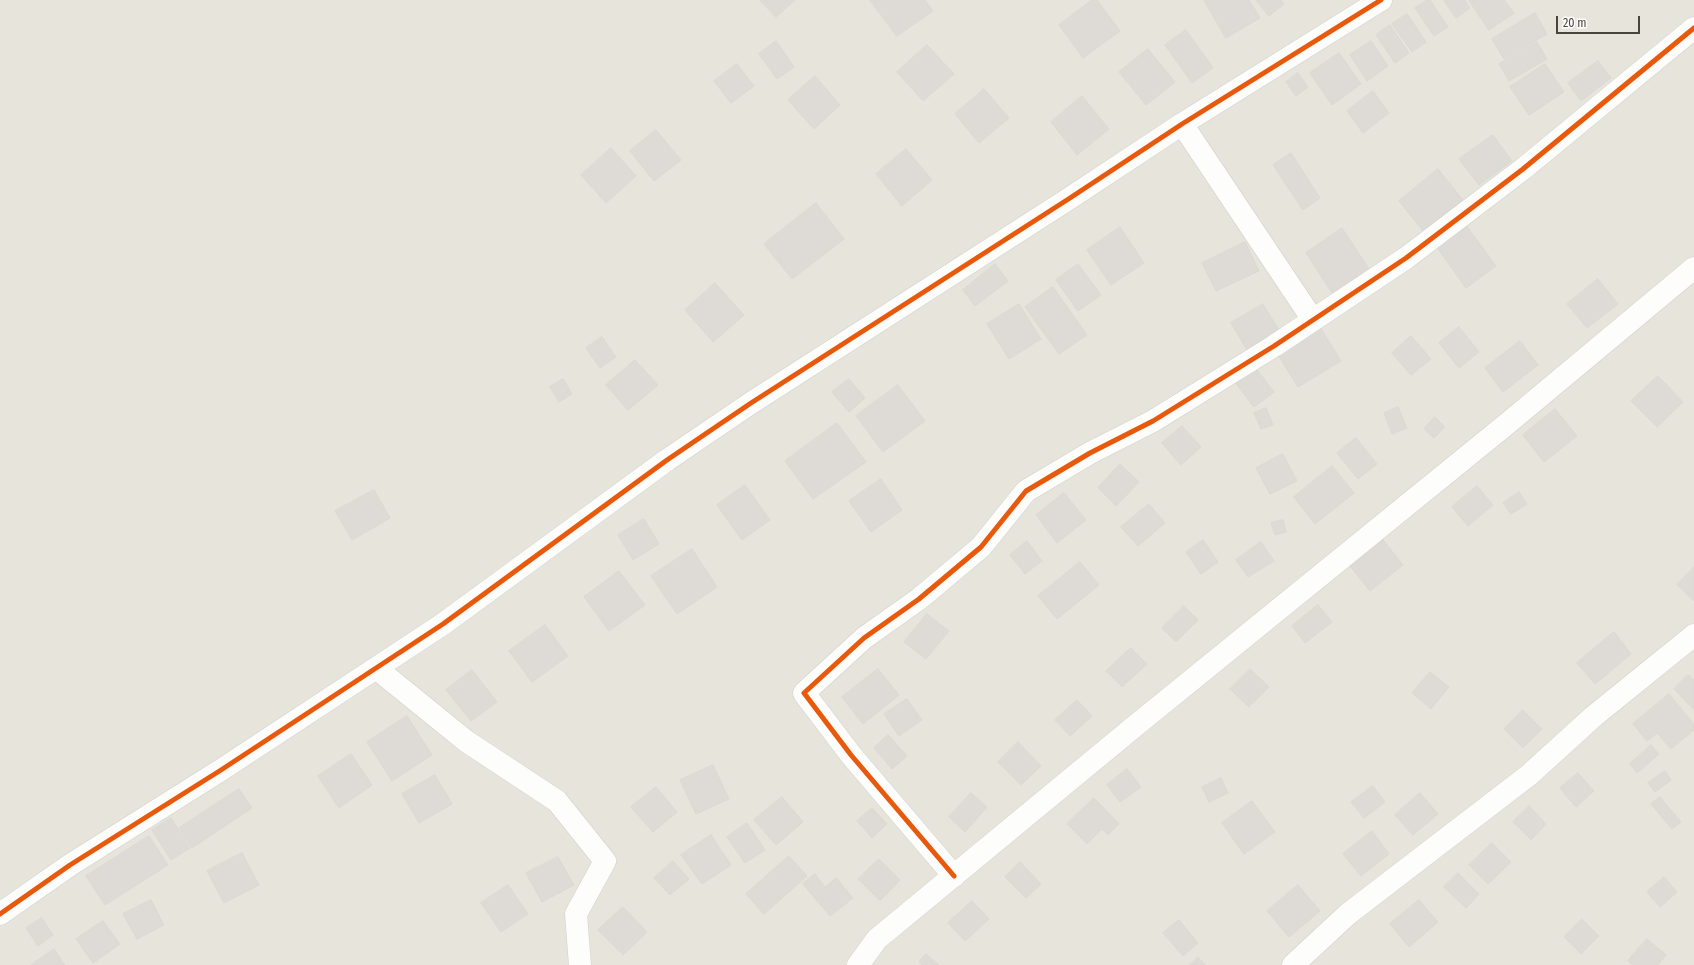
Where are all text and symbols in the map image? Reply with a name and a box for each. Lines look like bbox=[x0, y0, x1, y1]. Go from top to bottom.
scale bar bbox=[1558, 8, 1642, 34]
text: 20 m bbox=[1563, 16, 1587, 30]

